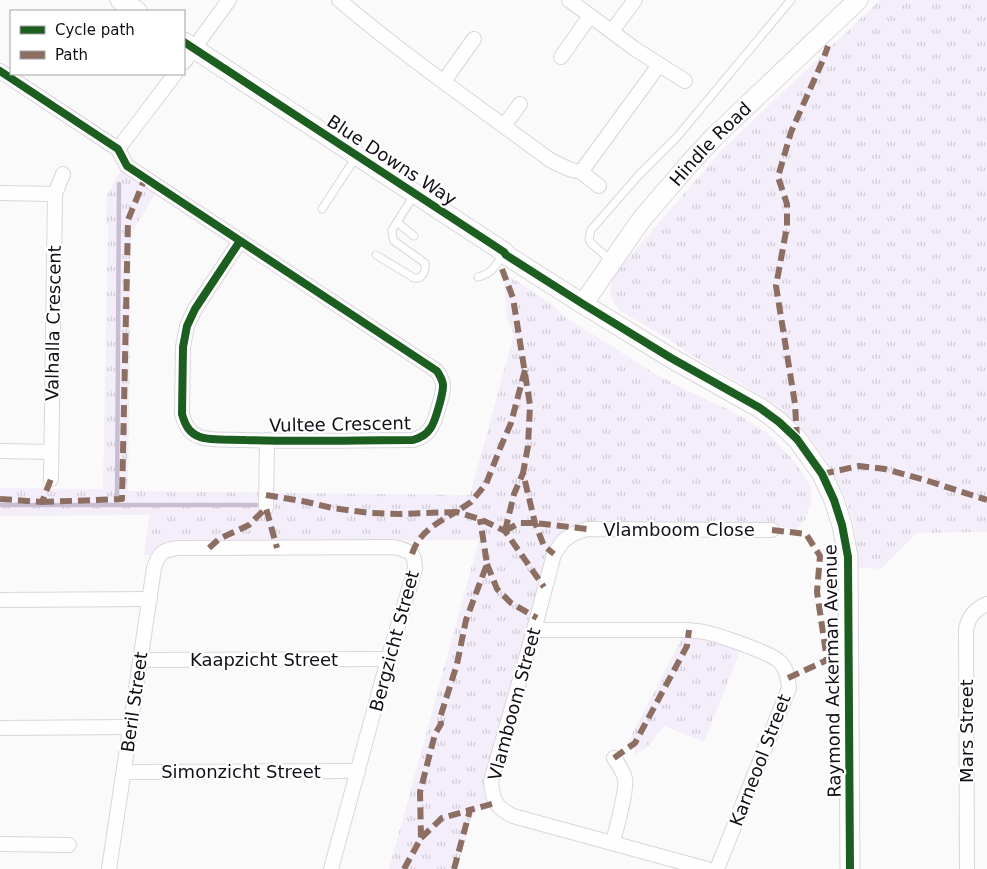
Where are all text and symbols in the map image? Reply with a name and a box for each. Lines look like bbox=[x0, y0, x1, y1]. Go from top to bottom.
legend bbox=[10, 10, 185, 75]
text: Cycle path bbox=[55, 21, 135, 39]
text: Path bbox=[55, 46, 88, 64]
street label: Hindle Road bbox=[665, 97, 755, 190]
street label: Blue Downs Way bbox=[323, 110, 461, 210]
street label: Valhalla Crescent bbox=[41, 245, 65, 401]
street label: Vultee Crescent bbox=[269, 412, 411, 436]
street label: Vlamboom Close bbox=[603, 519, 755, 540]
street label: Raymond Ackerman Avenue bbox=[819, 544, 845, 798]
street label: Bergzicht Street bbox=[365, 568, 423, 714]
street label: Vlamboom Street bbox=[484, 625, 544, 783]
street label: Kaapzicht Street bbox=[190, 649, 338, 670]
street label: Beril Street bbox=[117, 650, 151, 754]
street label: Mars Street bbox=[956, 679, 977, 783]
street label: Karneool Street bbox=[725, 691, 795, 829]
street label: Simonzicht Street bbox=[161, 761, 321, 782]

